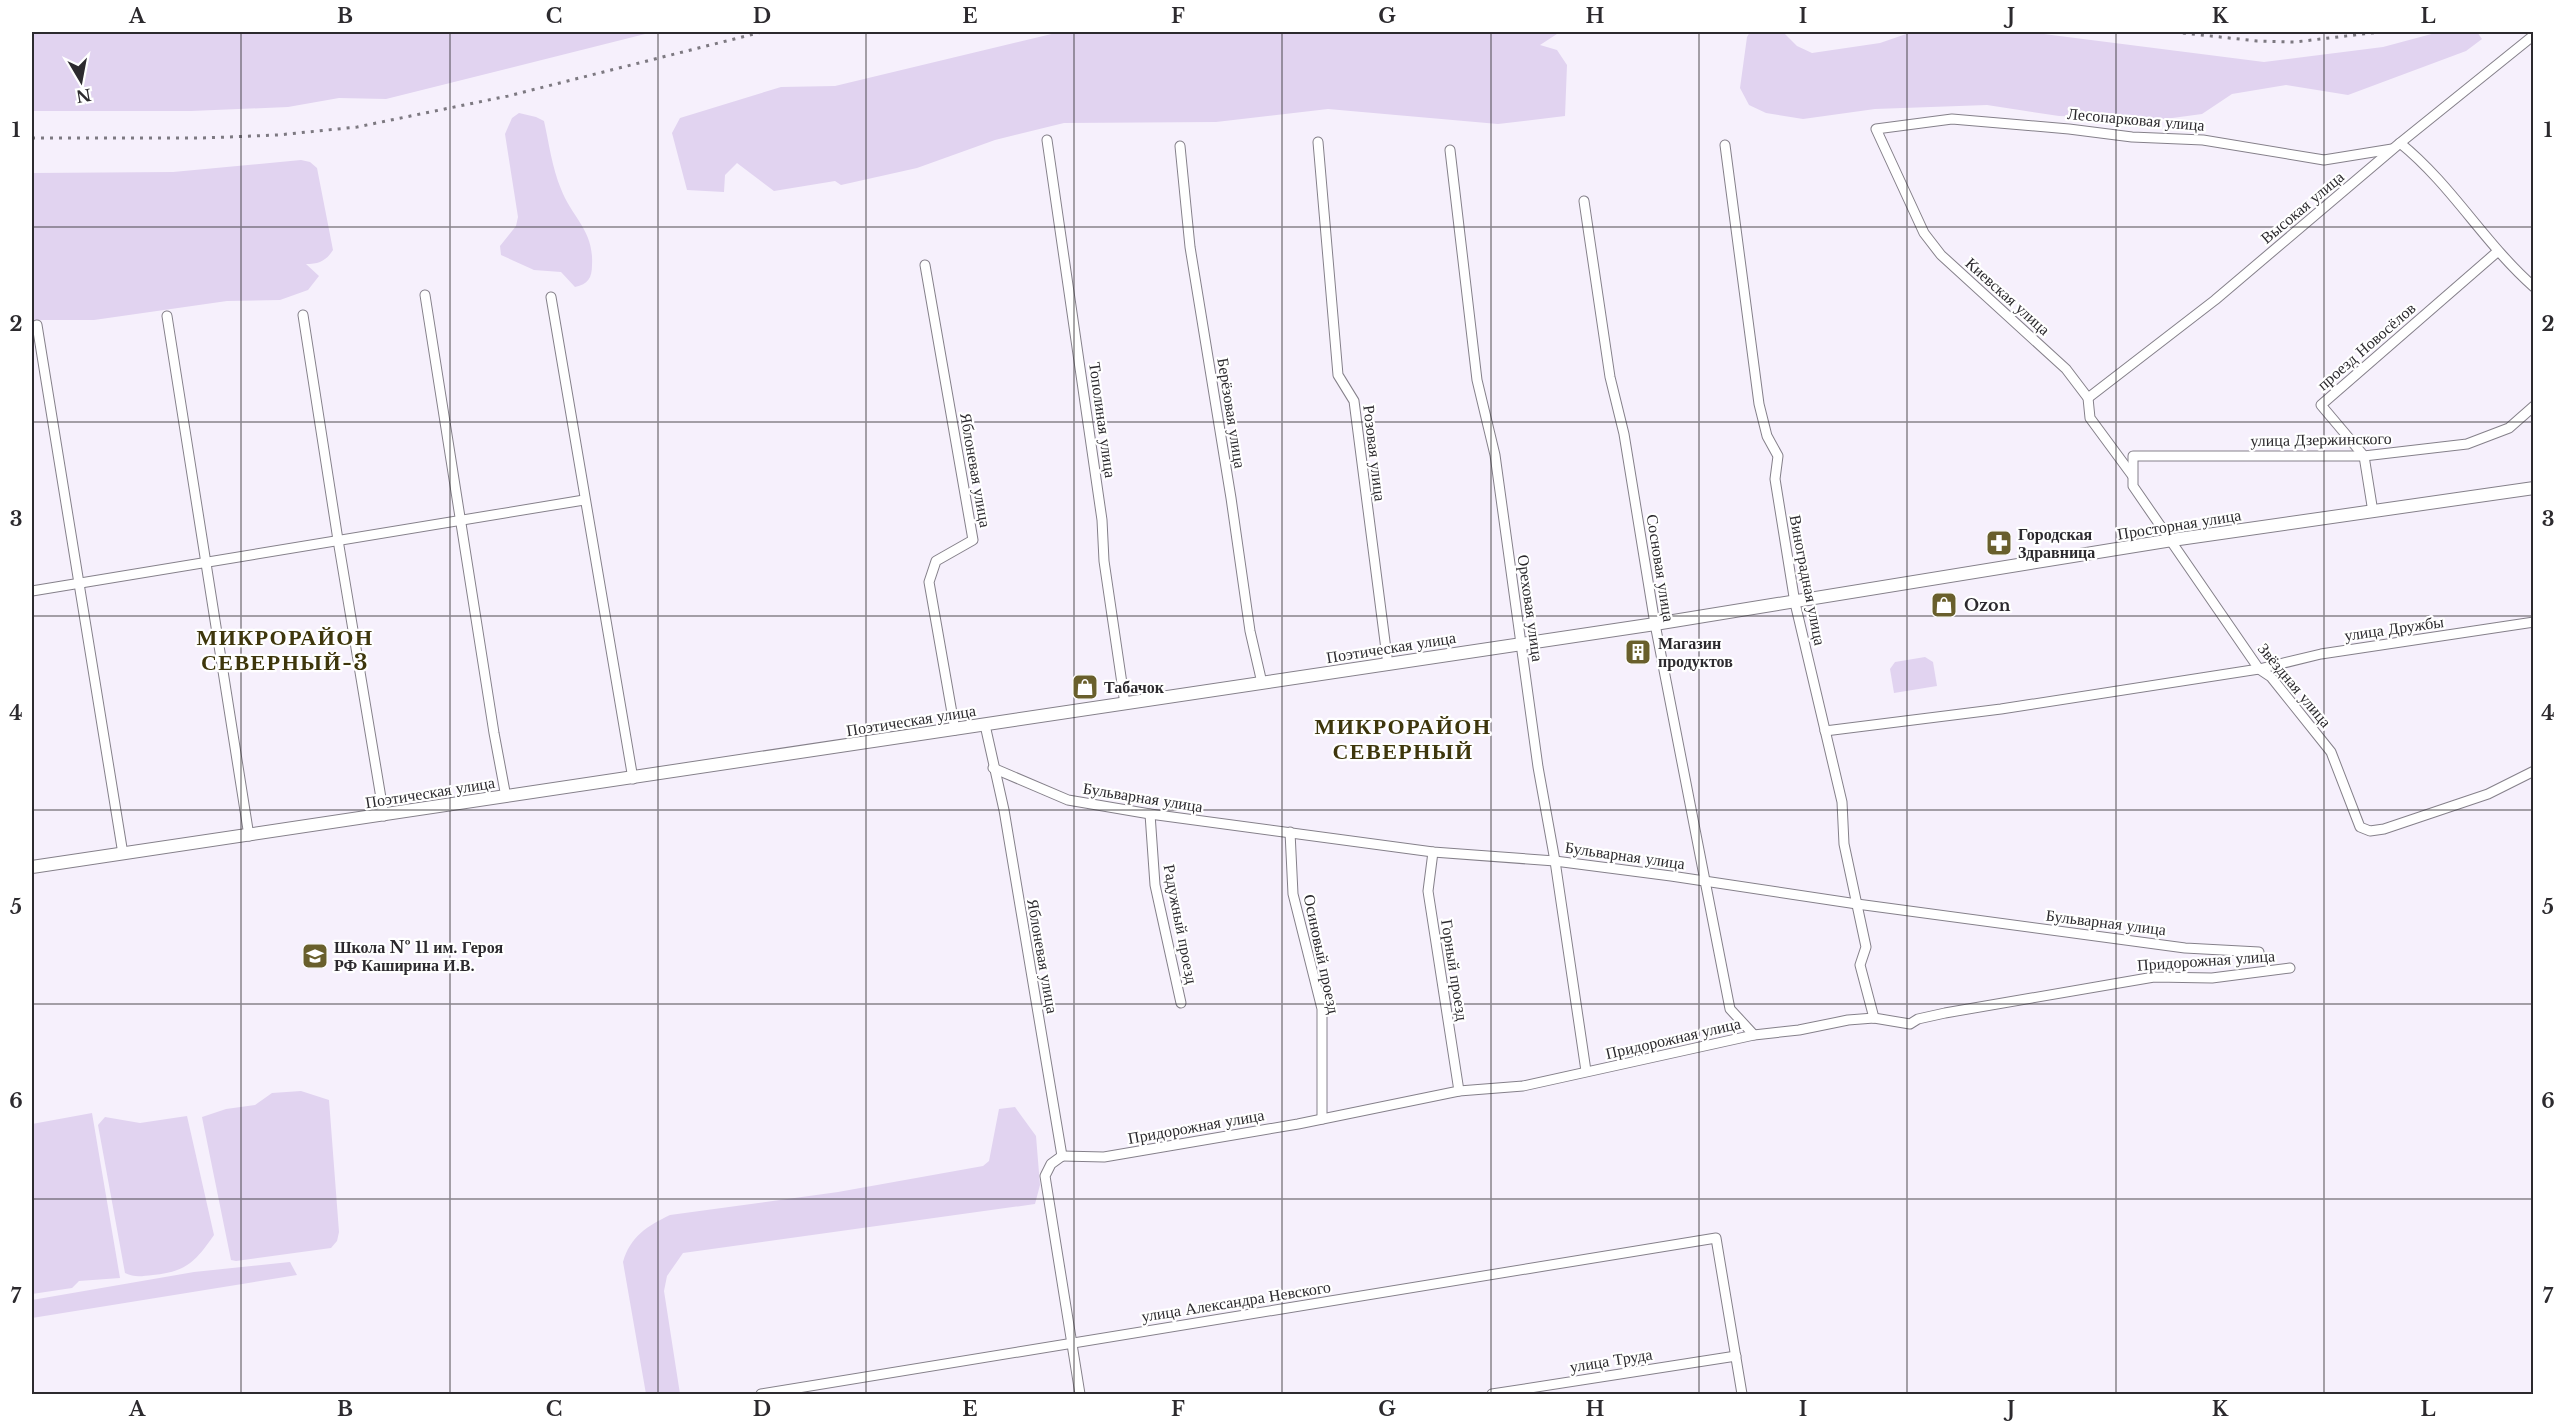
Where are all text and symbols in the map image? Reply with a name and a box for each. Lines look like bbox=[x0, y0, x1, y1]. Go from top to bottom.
text: A bbox=[128, 4, 146, 28]
text: B bbox=[337, 4, 353, 28]
text: C bbox=[546, 4, 562, 28]
text: D bbox=[753, 4, 771, 28]
text: E bbox=[962, 4, 978, 28]
text: F bbox=[1171, 4, 1185, 28]
text: G bbox=[1378, 4, 1396, 28]
text: H bbox=[1586, 4, 1605, 28]
text: I bbox=[1799, 4, 1807, 28]
text: J bbox=[2003, 4, 2015, 28]
text: K bbox=[2212, 4, 2229, 28]
text: L bbox=[2420, 4, 2436, 28]
north arrow bbox=[51, 51, 111, 111]
text: N bbox=[74, 85, 93, 107]
street label: Лесопарковая улица bbox=[2066, 103, 2206, 135]
text: 1 bbox=[12, 118, 21, 142]
text: 1 bbox=[2544, 118, 2553, 142]
street label: Высокая улица bbox=[2256, 166, 2348, 248]
street label: Киевская улица bbox=[1962, 253, 2054, 339]
street label: проезд Новосёлов bbox=[2313, 298, 2420, 394]
text: 2 bbox=[9, 312, 23, 336]
text: 2 bbox=[2541, 312, 2555, 336]
street label: Берёзовая улица bbox=[1213, 356, 1251, 470]
street label: Тополиная улица bbox=[1085, 361, 1121, 479]
street label: Розовая улица bbox=[1359, 404, 1391, 502]
street label: Яблоневая улица bbox=[956, 411, 996, 529]
street label: улица Дзержинского bbox=[2250, 428, 2392, 450]
street label: Просторная улица bbox=[2116, 504, 2242, 544]
text: 3 bbox=[10, 507, 22, 531]
text: 3 bbox=[2542, 507, 2554, 531]
street label: Сосновая улица bbox=[1643, 513, 1679, 623]
street label: Виноградная улица bbox=[1786, 513, 1830, 647]
place label: Городская Здравница bbox=[2018, 524, 2095, 562]
pharmacy icon: Городская Здравница bbox=[1984, 528, 2014, 558]
street label: Ореховая улица bbox=[1514, 553, 1548, 663]
shop icon: Ozon bbox=[1929, 590, 1959, 620]
place label: Ozon bbox=[1964, 595, 2011, 615]
street label: улица Дружбы bbox=[2343, 611, 2445, 645]
district label: МИКРОРАЙОН СЕВЕРНЫЙ-3 bbox=[196, 624, 374, 676]
street label: Поэтическая улица bbox=[1325, 627, 1457, 667]
place label: Магазин продуктов bbox=[1658, 633, 1733, 671]
building icon: Магазин продуктов bbox=[1623, 637, 1653, 667]
street label: Звёздная улица bbox=[2254, 639, 2336, 731]
shop icon: Табачок bbox=[1070, 672, 1100, 702]
place label: Табачок bbox=[1104, 677, 1165, 697]
street label: Поэтическая улица bbox=[845, 700, 977, 740]
text: 4 bbox=[9, 701, 23, 725]
text: 4 bbox=[2541, 701, 2555, 725]
district label: МИКРОРАЙОН СЕВЕРНЫЙ bbox=[1314, 713, 1492, 765]
street label: Поэтическая улица bbox=[364, 772, 496, 812]
street label: Бульварная улица bbox=[1082, 778, 1204, 816]
street label: Бульварная улица bbox=[1564, 837, 1686, 873]
street label: Радужный проезд bbox=[1160, 862, 1202, 986]
street label: Осиновый проезд bbox=[1300, 893, 1344, 1015]
text: 5 bbox=[10, 895, 22, 919]
text: 5 bbox=[2542, 895, 2554, 919]
street label: Яблоневая улица bbox=[1023, 897, 1063, 1015]
street label: Бульварная улица bbox=[2045, 905, 2167, 939]
street label: Горный проезд bbox=[1437, 918, 1473, 1022]
place label: Школа № 11 им. Героя РФ Каширина И.В. bbox=[334, 937, 503, 975]
school or university icon: Школа № 11 им. Героя РФ Каширина И.В. bbox=[300, 941, 330, 971]
street label: Придорожная улица bbox=[2136, 945, 2276, 975]
street label: Придорожная улица bbox=[1603, 1013, 1743, 1063]
text: 6 bbox=[9, 1089, 23, 1113]
text: 6 bbox=[2541, 1089, 2555, 1113]
street label: Придорожная улица bbox=[1126, 1104, 1266, 1148]
street label: улица Александра Невского bbox=[1140, 1276, 1332, 1326]
text: 7 bbox=[11, 1284, 22, 1308]
text: 7 bbox=[2543, 1284, 2554, 1308]
street label: улица Труда bbox=[1568, 1344, 1654, 1376]
text: A bbox=[128, 1397, 146, 1421]
text: B bbox=[337, 1397, 353, 1421]
text: C bbox=[546, 1397, 562, 1421]
text: D bbox=[753, 1397, 771, 1421]
text: E bbox=[962, 1397, 978, 1421]
text: F bbox=[1171, 1397, 1185, 1421]
text: G bbox=[1378, 1397, 1396, 1421]
text: H bbox=[1586, 1397, 1605, 1421]
text: I bbox=[1799, 1397, 1807, 1421]
text: J bbox=[2003, 1397, 2015, 1421]
text: K bbox=[2212, 1397, 2229, 1421]
text: L bbox=[2420, 1397, 2436, 1421]

